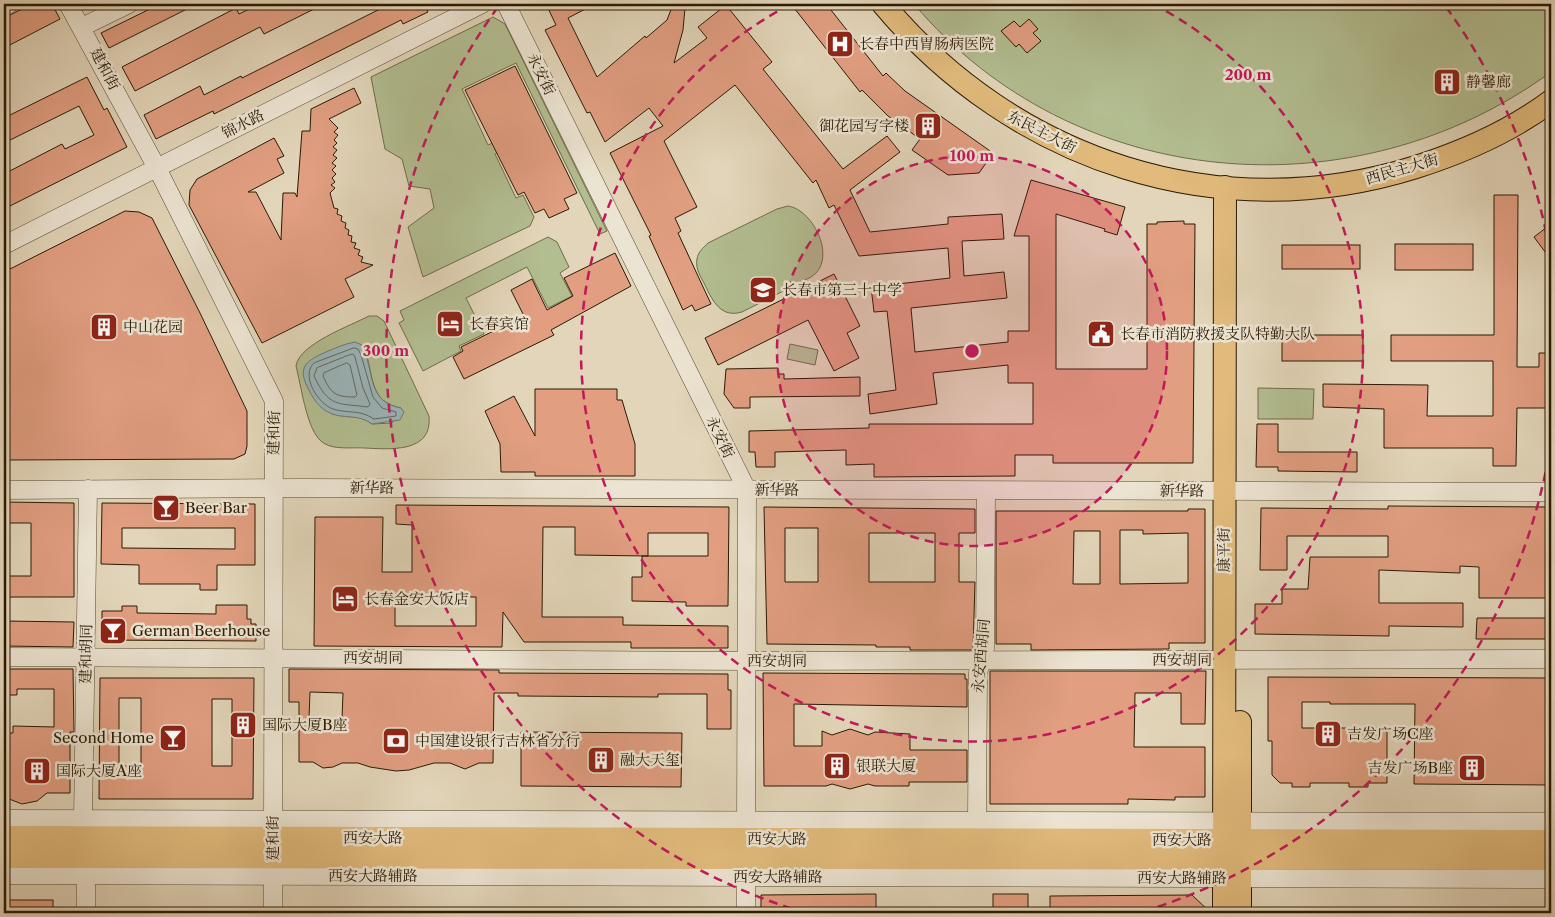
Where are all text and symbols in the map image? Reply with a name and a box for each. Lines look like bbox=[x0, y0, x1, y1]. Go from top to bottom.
hospital icon: 长春中西胃肠病医院 bbox=[825, 29, 855, 59]
place label: 长春中西胃肠病医院 bbox=[859, 34, 994, 53]
street label: 建和街 bbox=[86, 44, 124, 93]
street label: 永安街 bbox=[523, 49, 560, 98]
text: 200 m bbox=[1225, 65, 1271, 84]
building icon: 静馨廊 bbox=[1432, 67, 1462, 97]
place label: 静馨廊 bbox=[1466, 72, 1511, 91]
street label: 锦水路 bbox=[218, 105, 267, 142]
street label: 东民主大街 bbox=[1004, 106, 1080, 157]
building icon: 御花园写字楼 bbox=[913, 111, 943, 141]
place label: 御花园写字楼 bbox=[819, 116, 909, 135]
text: 100 m bbox=[950, 146, 994, 165]
street label: 西民主大街 bbox=[1363, 149, 1441, 188]
school or university icon: 长春市第三十中学 bbox=[748, 275, 778, 305]
place label: 长春市第三十中学 bbox=[782, 280, 902, 299]
hotel icon: 长春宾馆 bbox=[435, 309, 465, 339]
building icon: 中山花园 bbox=[89, 312, 119, 342]
place label: 长春宾馆 bbox=[469, 314, 529, 333]
place label: 中山花园 bbox=[123, 317, 183, 336]
public building icon: 长春市消防救援支队特勤大队 bbox=[1086, 319, 1116, 349]
place label: 长春市消防救援支队特勤大队 bbox=[1120, 324, 1315, 343]
text: 300 m bbox=[363, 341, 409, 360]
centre of rings bbox=[963, 342, 981, 360]
street label: 建和街 bbox=[264, 410, 283, 456]
street label: 永安街 bbox=[702, 412, 739, 461]
street label: 新华路 bbox=[349, 478, 395, 497]
street label: 新华路 bbox=[754, 480, 800, 499]
street label: 新华路 bbox=[1159, 481, 1205, 500]
bar icon: Beer Bar bbox=[151, 493, 181, 523]
place label: Beer Bar bbox=[185, 498, 248, 517]
street label: 康平街 bbox=[1214, 527, 1233, 573]
hotel icon: 长春金安大饭店 bbox=[330, 584, 360, 614]
place label: 长春金安大饭店 bbox=[364, 589, 469, 608]
bar icon: German Beerhouse bbox=[98, 616, 128, 646]
street label: 永安西胡同 bbox=[968, 618, 993, 694]
place label: German Beerhouse bbox=[132, 621, 270, 640]
street label: 建和胡同 bbox=[75, 624, 96, 684]
street label: 西安胡同 bbox=[343, 648, 403, 667]
street label: 西安胡同 bbox=[1152, 650, 1212, 669]
street label: 西安胡同 bbox=[747, 651, 807, 670]
building icon: 国际大厦B座 bbox=[228, 710, 258, 740]
place label: 国际大厦B座 bbox=[262, 715, 347, 734]
building icon: 吉发广场C座 bbox=[1313, 719, 1343, 749]
bar icon: Second Home bbox=[158, 723, 188, 753]
place label: 吉发广场C座 bbox=[1347, 724, 1434, 743]
bank icon: 中国建设银行吉林省分行 bbox=[381, 726, 411, 756]
place label: Second Home bbox=[53, 728, 154, 747]
place label: 中国建设银行吉林省分行 bbox=[415, 731, 580, 750]
building icon: 融大天玺 bbox=[586, 745, 616, 775]
place label: 融大天玺 bbox=[620, 750, 680, 769]
building icon: 银联大厦 bbox=[822, 751, 852, 781]
building icon: 吉发广场B座 bbox=[1457, 753, 1487, 783]
building icon: 国际大厦A座 bbox=[22, 756, 52, 786]
place label: 银联大厦 bbox=[856, 756, 916, 775]
place label: 吉发广场B座 bbox=[1368, 758, 1453, 777]
place label: 国际大厦A座 bbox=[56, 761, 142, 780]
street label: 建和街 bbox=[263, 815, 282, 861]
street label: 西安大路 bbox=[343, 828, 403, 847]
street label: 西安大路 bbox=[747, 829, 807, 848]
street label: 西安大路 bbox=[1152, 830, 1212, 849]
street label: 西安大路辅路 bbox=[328, 866, 418, 885]
street label: 西安大路辅路 bbox=[733, 867, 823, 886]
street label: 西安大路辅路 bbox=[1137, 868, 1227, 887]

